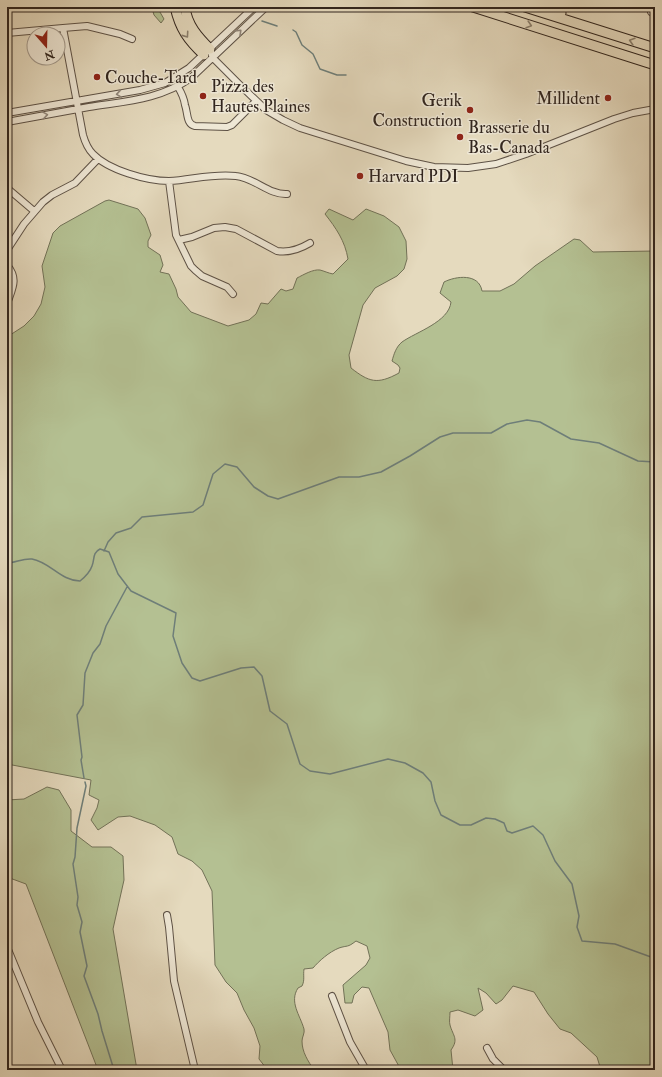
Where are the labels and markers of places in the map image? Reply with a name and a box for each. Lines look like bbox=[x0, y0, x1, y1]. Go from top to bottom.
place label: Couche-Tard bbox=[105, 67, 197, 88]
marker: Couche-Tard bbox=[92, 72, 102, 82]
place label: Pizza des Hautes Plaines bbox=[211, 76, 310, 117]
place label: Millident bbox=[536, 88, 600, 109]
place label: Gerik Construction bbox=[372, 90, 462, 131]
marker: Pizza des Hautes Plaines bbox=[198, 91, 208, 101]
marker: Millident bbox=[603, 93, 613, 103]
marker: Gerik Construction bbox=[465, 105, 475, 115]
place label: Brasserie du Bas-Canada bbox=[468, 117, 551, 158]
marker: Brasserie du Bas-Canada bbox=[455, 132, 465, 142]
place label: Harvard PDI bbox=[368, 166, 458, 187]
marker: Harvard PDI bbox=[355, 171, 365, 181]

